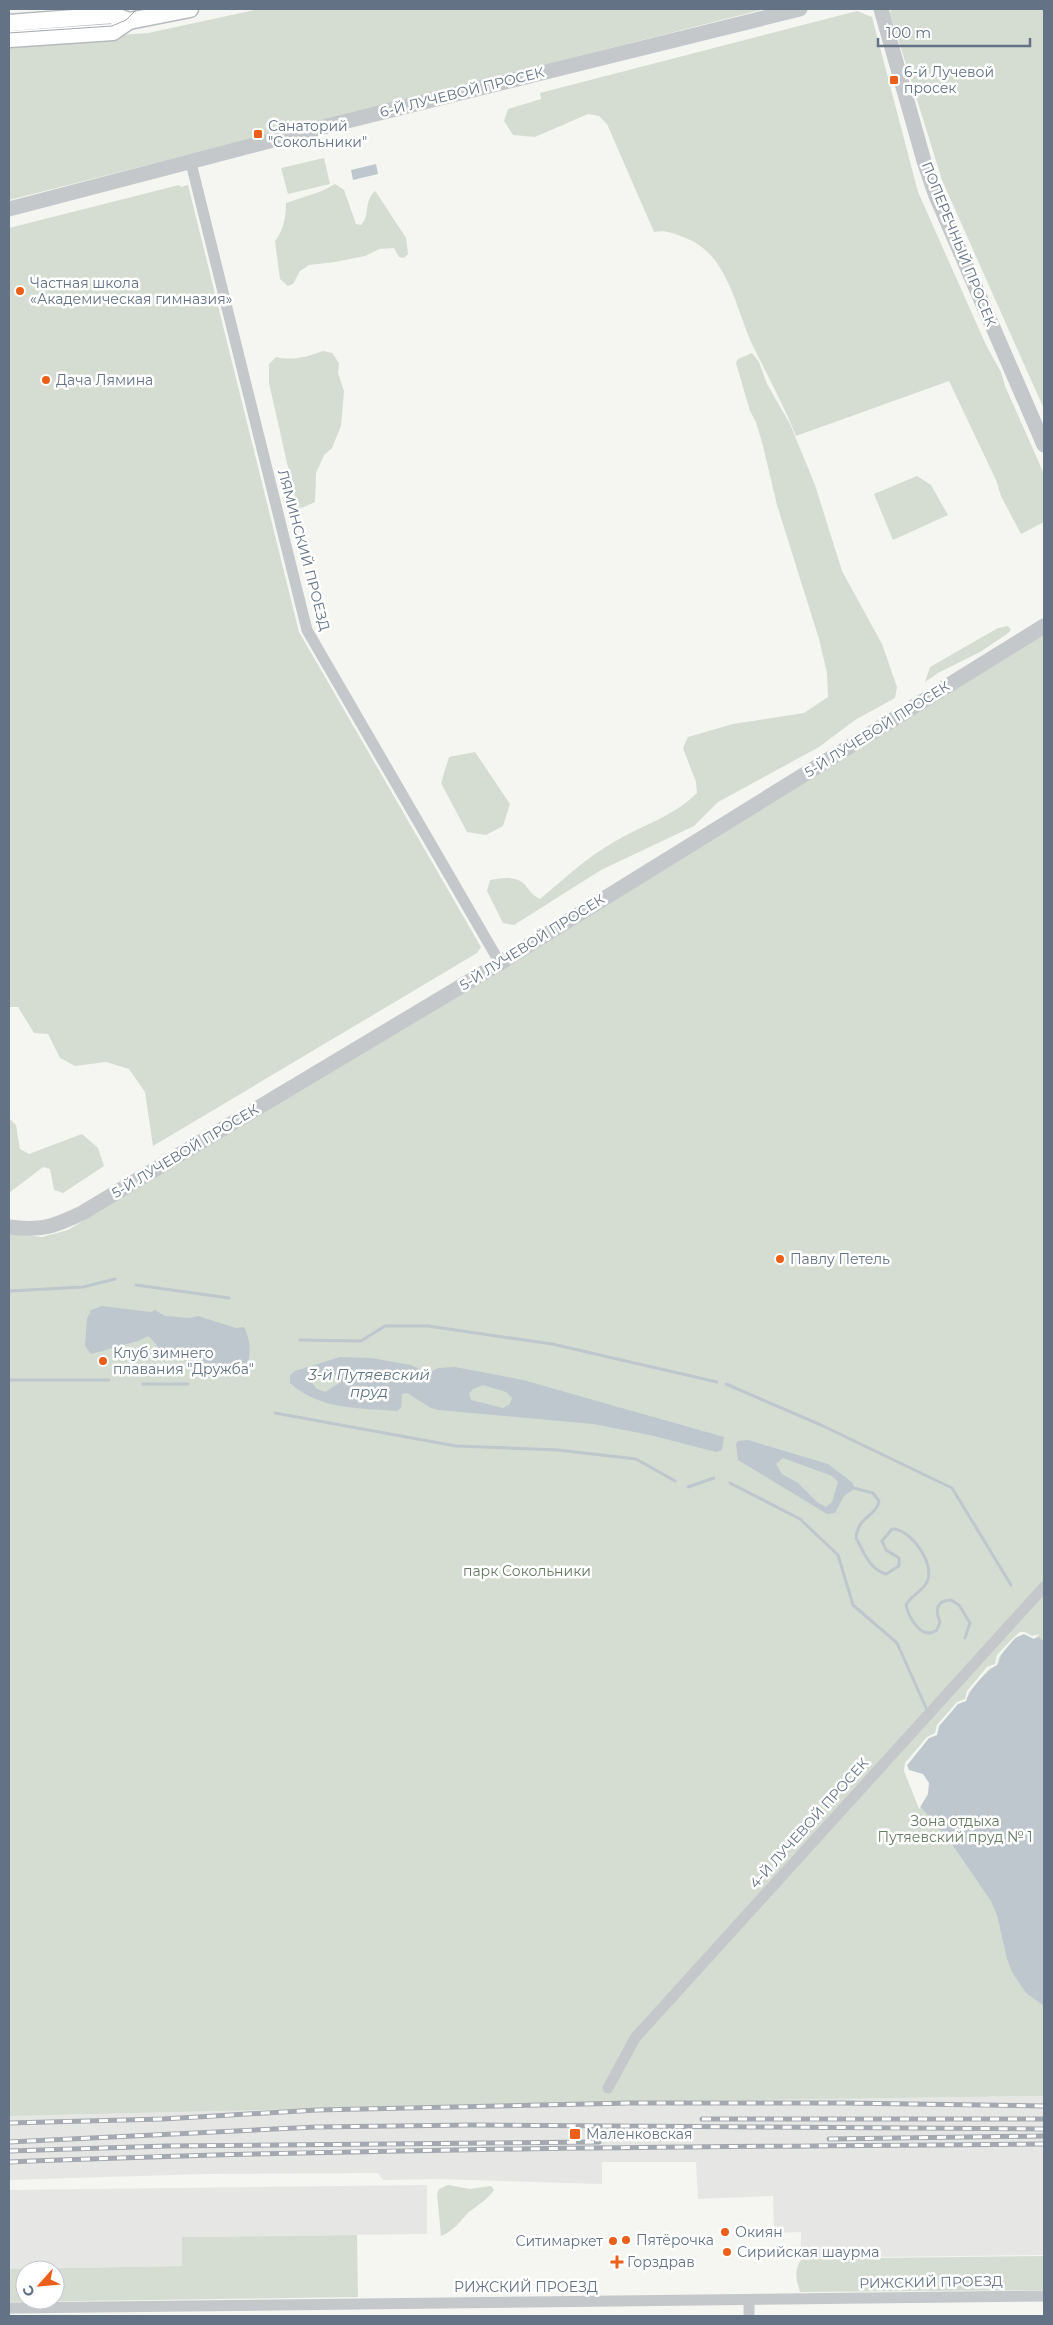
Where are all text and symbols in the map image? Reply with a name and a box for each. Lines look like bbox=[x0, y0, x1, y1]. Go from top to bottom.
scale bar bbox=[878, 15, 1030, 47]
text: 100 m bbox=[886, 23, 931, 42]
street label: 6-Й ЛУЧЕВОЙ ПРОСЕК bbox=[378, 63, 546, 121]
place label: 6-й Лучевой просек bbox=[904, 63, 994, 97]
marker: 6-й Лучевой просек bbox=[888, 74, 900, 86]
place label: Санаторий "Сокольники" bbox=[268, 117, 367, 151]
marker: Санаторий "Сокольники" bbox=[252, 128, 264, 140]
street label: ПОПЕРЕЧНЫЙ ПРОСЕК bbox=[918, 159, 1000, 329]
place label: Частная школа «Академическая гимназия» bbox=[30, 274, 232, 308]
marker: Частная школа «Академическая гимназия» bbox=[14, 285, 26, 297]
place label: Дача Лямина bbox=[56, 371, 153, 389]
marker: Дача Лямина bbox=[40, 374, 52, 386]
street label: ЛЯМИНСКИЙ ПРОЕЗД bbox=[274, 467, 334, 633]
street label: 5-Й ЛУЧЕВОЙ ПРОСЕК bbox=[801, 677, 953, 781]
street label: 5-Й ЛУЧЕВОЙ ПРОСЕК bbox=[456, 890, 608, 994]
street label: 5-Й ЛУЧЕВОЙ ПРОСЕК bbox=[108, 1100, 262, 1202]
place label: Павлу Петель bbox=[790, 1250, 890, 1268]
marker: Павлу Петель bbox=[774, 1253, 786, 1265]
place label: Клуб зимнего плавания "Дружба" bbox=[113, 1344, 254, 1378]
marker: Клуб зимнего плавания "Дружба" bbox=[97, 1355, 109, 1367]
water label: 3-й Путяевский пруд bbox=[307, 1365, 430, 1401]
park label: парк Сокольники bbox=[463, 1562, 591, 1580]
street label: 4-Й ЛУЧЕВОЙ ПРОСЕК bbox=[746, 1754, 873, 1892]
park label: Зона отдыха Путяевский пруд № 1 bbox=[877, 1812, 1033, 1846]
place label: Маленковская bbox=[586, 2125, 692, 2143]
marker: Маленковская bbox=[568, 2127, 582, 2141]
place label: Окиян bbox=[735, 2223, 783, 2241]
marker: Окиян bbox=[719, 2226, 731, 2238]
place label: Пятёрочка bbox=[636, 2231, 714, 2249]
place label: Ситимаркет bbox=[515, 2232, 603, 2250]
marker: Пятёрочка bbox=[620, 2234, 632, 2246]
marker: Ситимаркет bbox=[607, 2235, 619, 2247]
place label: Сирийская шаурма bbox=[737, 2243, 880, 2261]
marker: Сирийская шаурма bbox=[721, 2246, 733, 2258]
place label: Горздрав bbox=[627, 2253, 695, 2271]
marker: Горздрав bbox=[611, 2256, 623, 2268]
north arrow bbox=[15, 2260, 65, 2310]
street label: РИЖСКИЙ ПРОЕЗД bbox=[859, 2272, 1003, 2292]
street label: РИЖСКИЙ ПРОЕЗД bbox=[454, 2278, 598, 2296]
text: С bbox=[18, 2282, 39, 2300]

